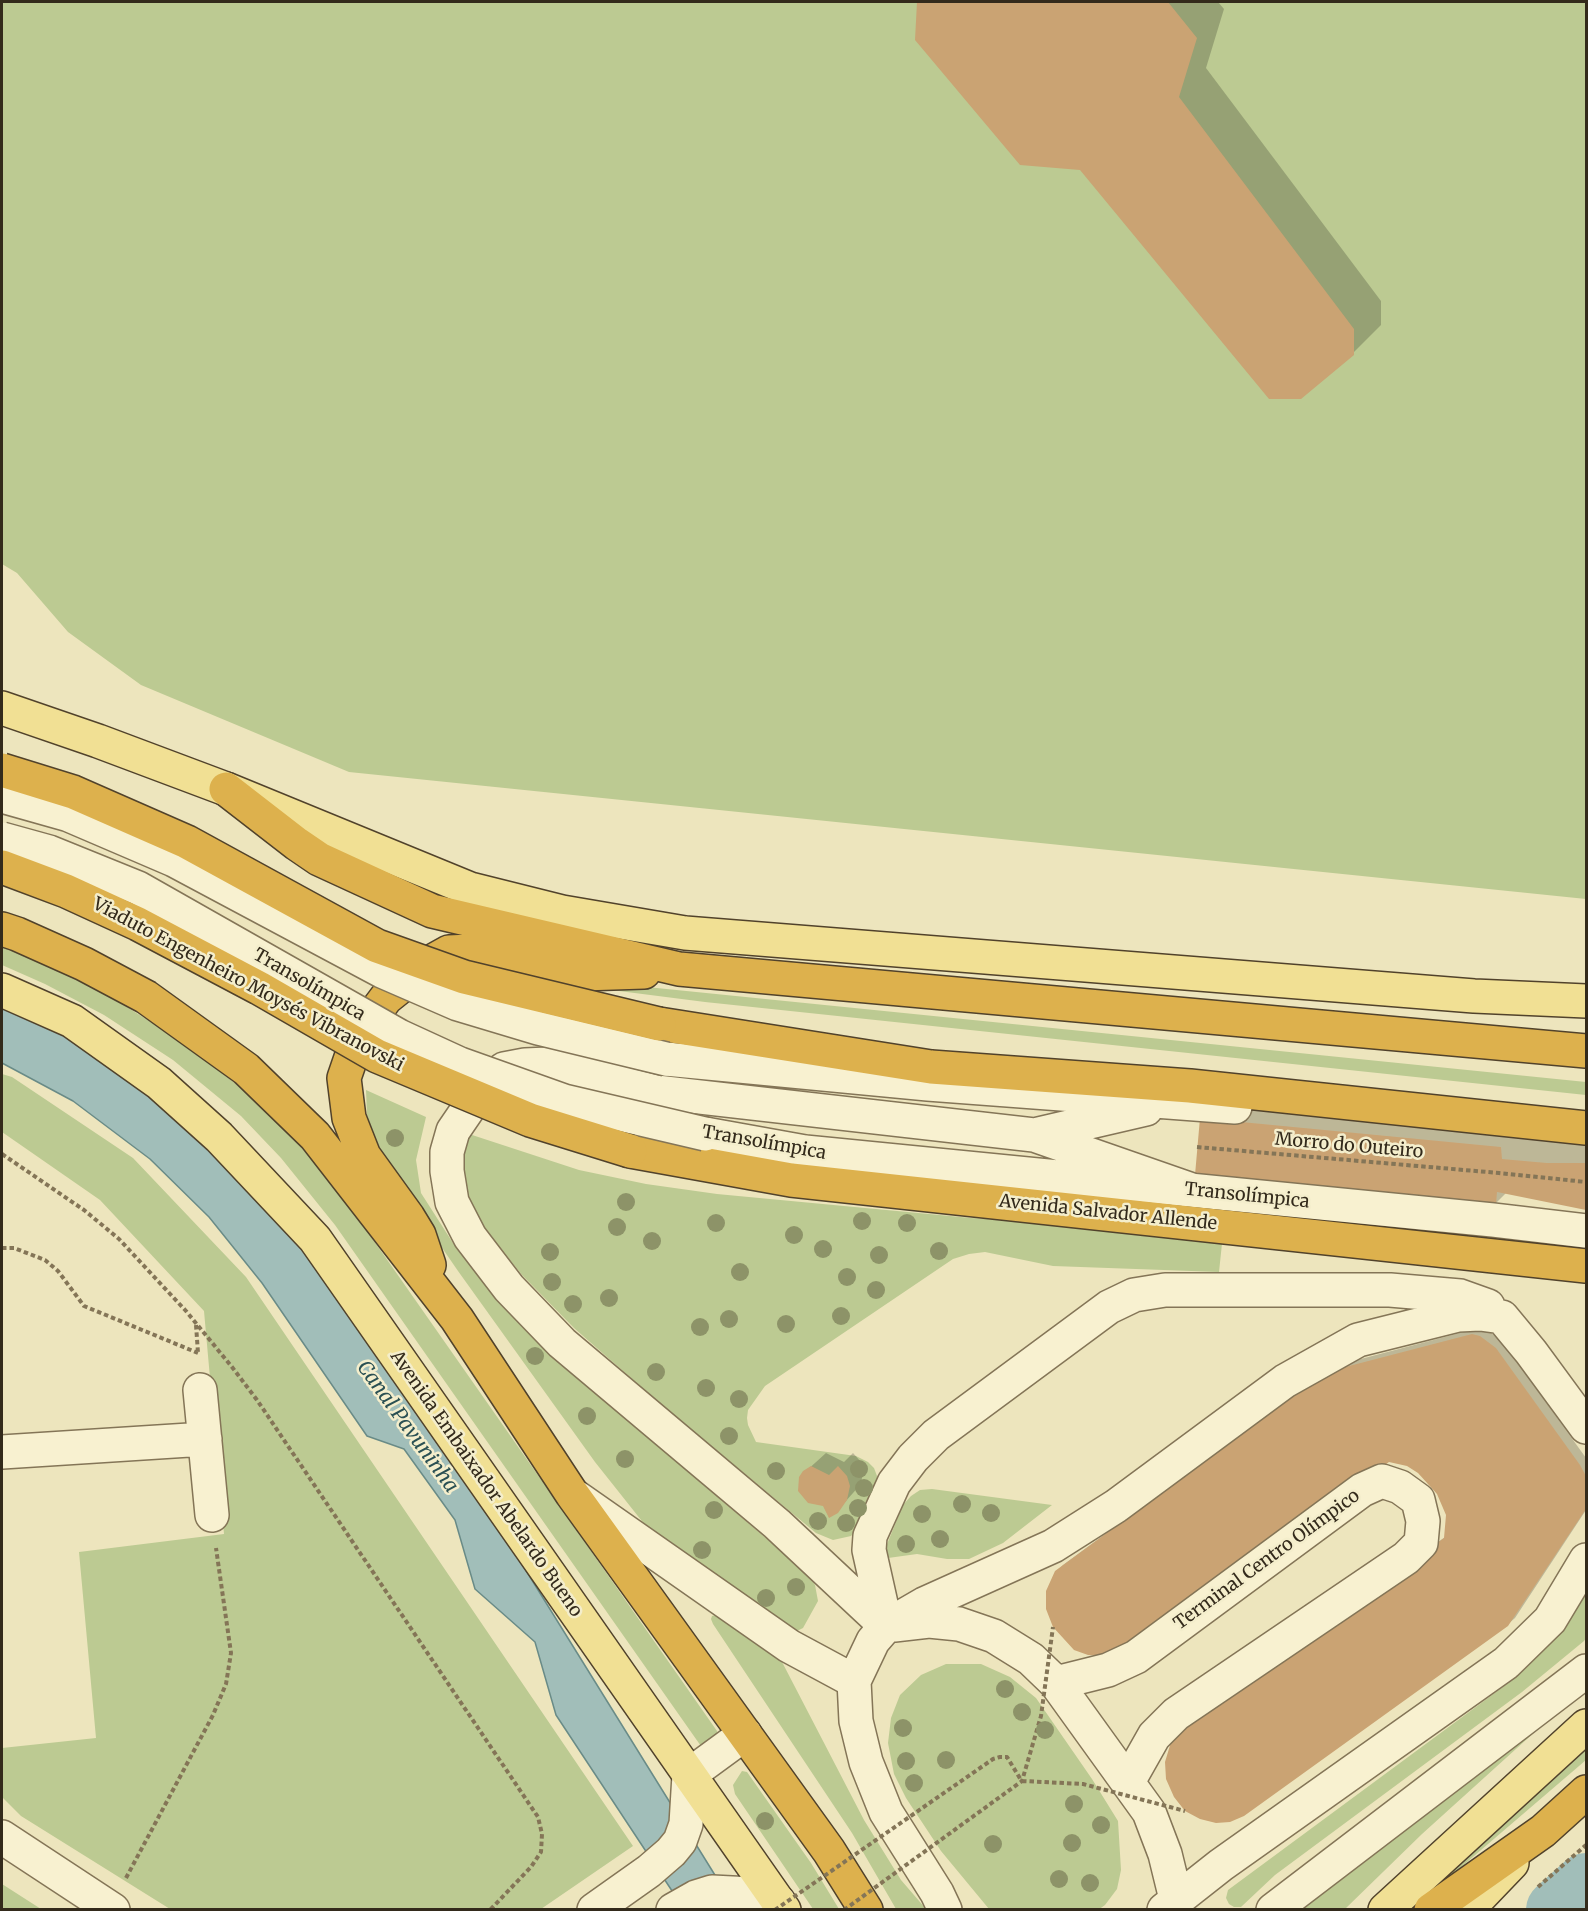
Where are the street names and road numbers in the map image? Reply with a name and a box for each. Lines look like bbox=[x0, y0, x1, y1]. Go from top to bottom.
street label: Viaduto Engenheiro Moysés Vibranovski bbox=[89, 893, 407, 1077]
street label: Transolímpica bbox=[249, 944, 369, 1026]
street label: Transolímpica bbox=[700, 1121, 828, 1165]
street label: Morro do Outeiro bbox=[1274, 1129, 1424, 1163]
street label: Transolímpica bbox=[1183, 1179, 1311, 1213]
street label: Avenida Salvador Allende bbox=[998, 1191, 1218, 1235]
street label: Avenida Embaixador Abelardo Bueno bbox=[385, 1347, 587, 1621]
street label: Terminal Centro Olímpico bbox=[1170, 1485, 1364, 1635]

